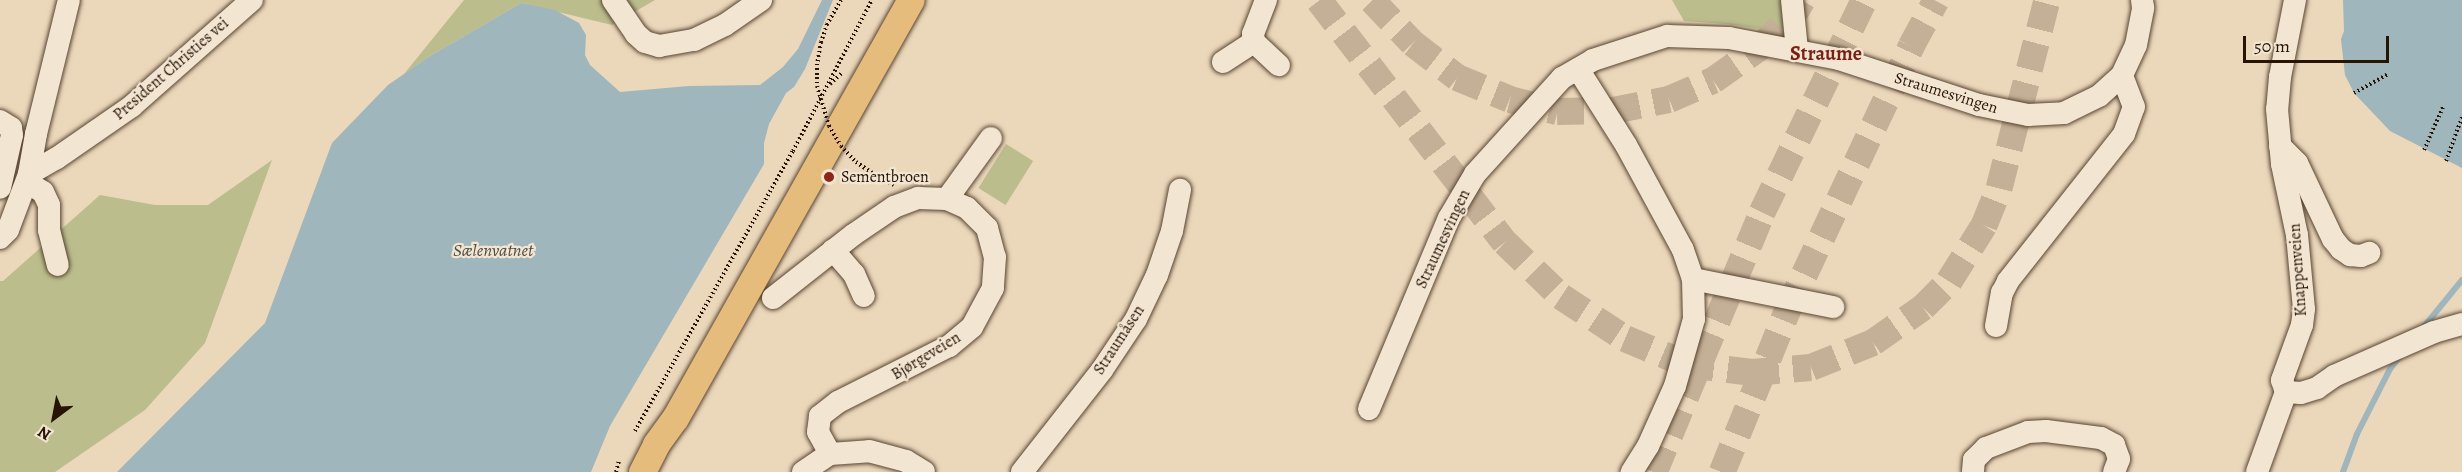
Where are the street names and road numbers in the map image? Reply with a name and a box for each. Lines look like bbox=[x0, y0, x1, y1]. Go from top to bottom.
street label: President Christies vei bbox=[109, 14, 233, 124]
street label: Straumesvingen bbox=[1892, 68, 2000, 118]
street label: Straumesvingen bbox=[1412, 186, 1474, 292]
street label: Knappenveien bbox=[2285, 223, 2311, 317]
street label: Straumåsen bbox=[1089, 302, 1149, 378]
street label: Bjørgeveien bbox=[888, 328, 964, 384]

